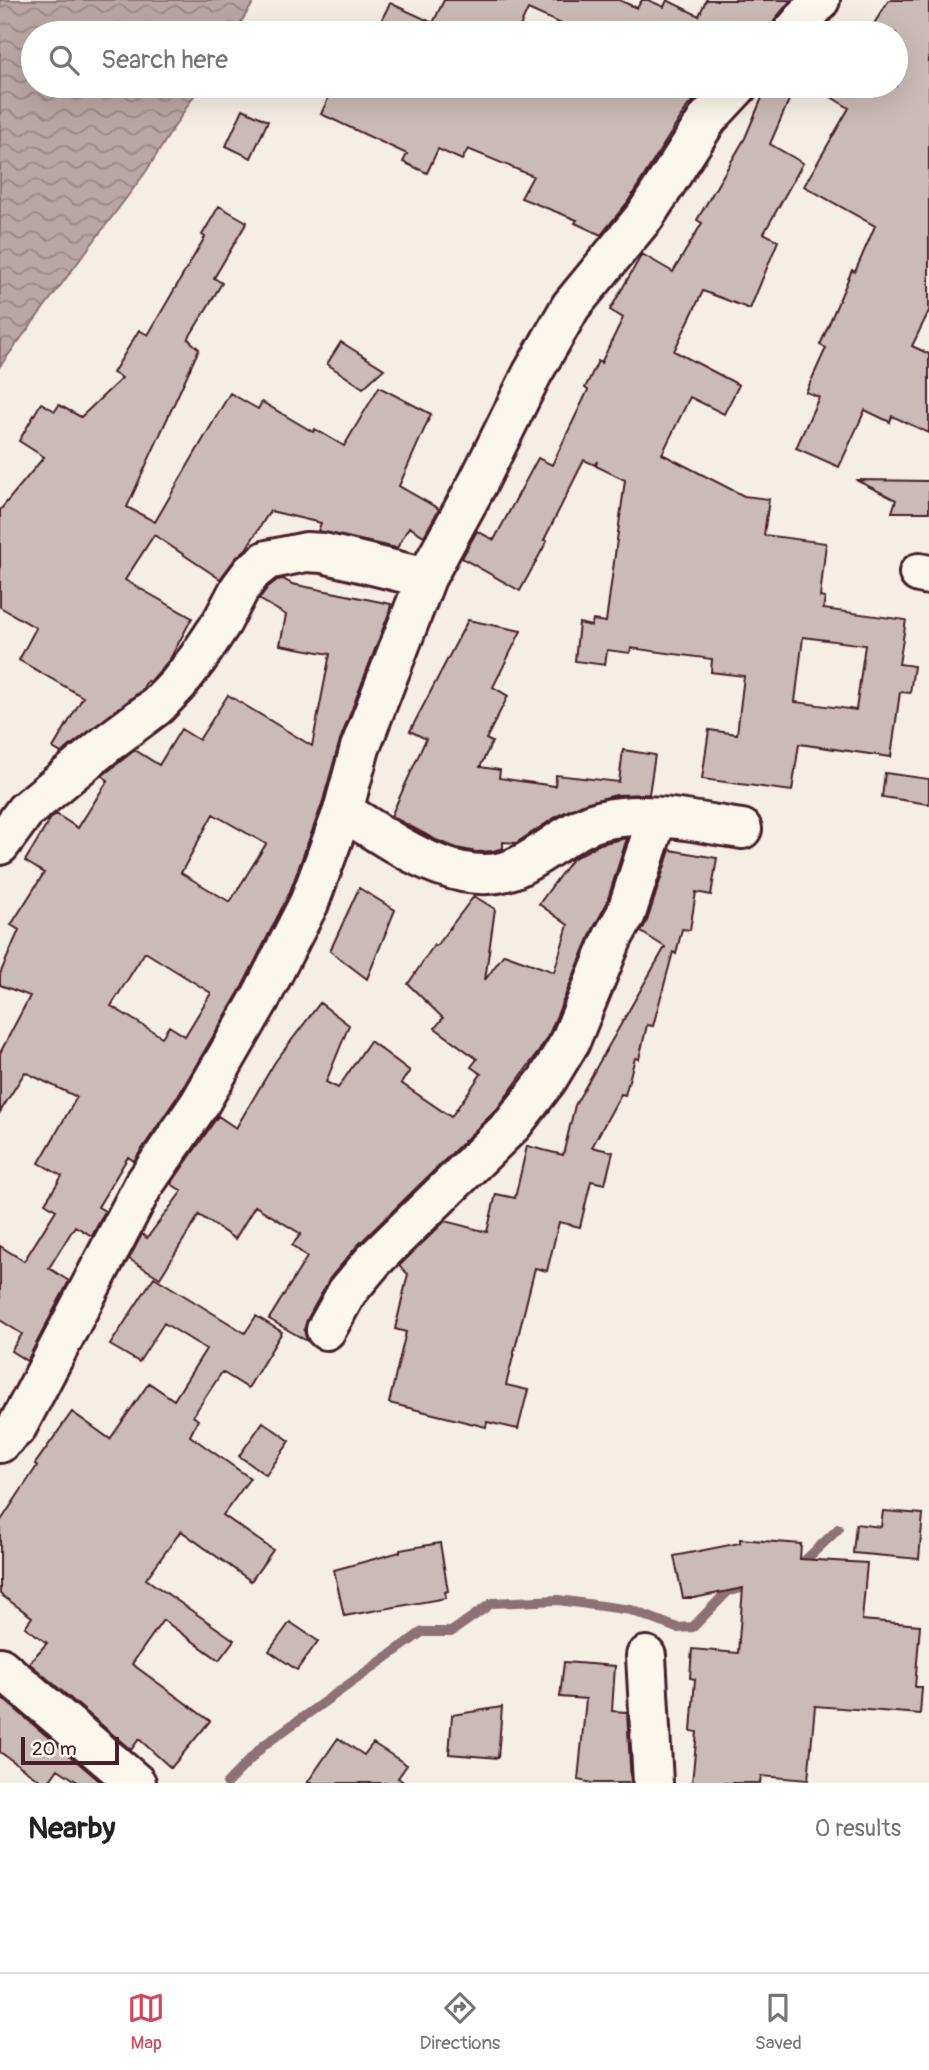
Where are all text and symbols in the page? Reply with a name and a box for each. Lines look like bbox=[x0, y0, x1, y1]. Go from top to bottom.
search box bbox=[21, 21, 908, 98]
icon: search bbox=[45, 41, 83, 79]
text: Search here bbox=[101, 44, 228, 76]
scale bar bbox=[21, 1734, 119, 1766]
text: 20 m bbox=[32, 1737, 77, 1761]
text: Nearby bbox=[28, 1810, 115, 1847]
text: 0 results bbox=[815, 1814, 901, 1843]
tab: Map bbox=[127, 1989, 165, 2055]
tab: Directions bbox=[420, 1989, 500, 2055]
tab: Saved bbox=[755, 1989, 802, 2055]

